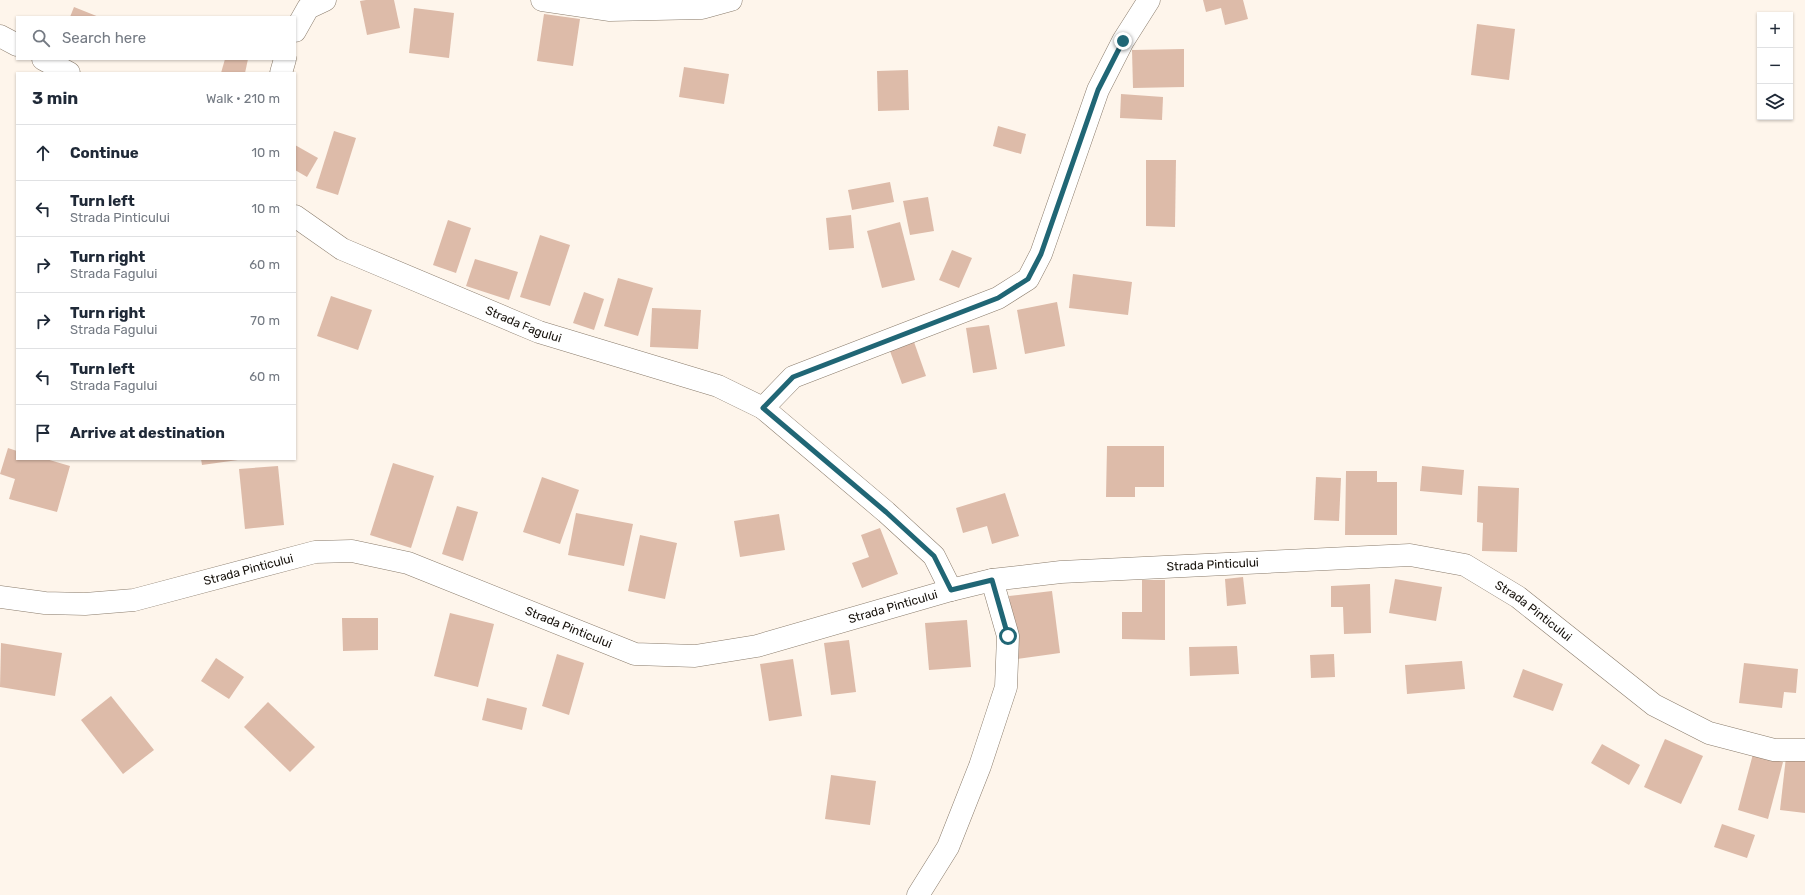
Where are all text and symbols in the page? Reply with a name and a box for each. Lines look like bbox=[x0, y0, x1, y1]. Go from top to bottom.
map controls bbox=[1757, 12, 1793, 120]
button: + bbox=[1757, 12, 1793, 48]
search box bbox=[16, 16, 296, 60]
icon: search bbox=[30, 27, 52, 49]
text: Search here bbox=[62, 29, 146, 47]
route end bbox=[1114, 32, 1132, 50]
button: − bbox=[1757, 48, 1793, 84]
button: layers bbox=[1757, 84, 1793, 120]
text: 3 min bbox=[32, 88, 78, 108]
text: Walk · 210 m bbox=[206, 91, 280, 106]
icon: ahead bbox=[32, 142, 54, 164]
text: Continue bbox=[70, 144, 139, 162]
text: 10 m bbox=[251, 145, 280, 160]
text: Turn left bbox=[70, 192, 135, 210]
icon: left bbox=[32, 198, 54, 220]
text: 10 m bbox=[251, 201, 280, 216]
text: Strada Pinticului bbox=[70, 210, 170, 225]
text: Turn right bbox=[70, 248, 145, 266]
icon: right bbox=[32, 254, 54, 276]
text: 60 m bbox=[249, 257, 280, 272]
text: Strada Fagului bbox=[70, 266, 157, 281]
street label: Strada Fagului bbox=[483, 303, 563, 345]
text: Turn right bbox=[70, 304, 145, 322]
icon: right bbox=[32, 310, 54, 332]
text: 70 m bbox=[250, 313, 280, 328]
text: Strada Fagului bbox=[70, 322, 157, 337]
text: Turn left bbox=[70, 360, 135, 378]
icon: left bbox=[32, 366, 54, 388]
text: 60 m bbox=[249, 369, 280, 384]
text: Strada Fagului bbox=[70, 378, 157, 393]
icon: arrive bbox=[32, 422, 54, 444]
text: Arrive at destination bbox=[70, 424, 225, 442]
street label: Strada Pinticului bbox=[202, 551, 295, 588]
street label: Strada Pinticului bbox=[1166, 555, 1259, 574]
street label: Strada Pinticului bbox=[1493, 578, 1575, 644]
street label: Strada Pinticului bbox=[847, 587, 939, 626]
street label: Strada Pinticului bbox=[523, 604, 614, 651]
route start bbox=[999, 627, 1017, 645]

